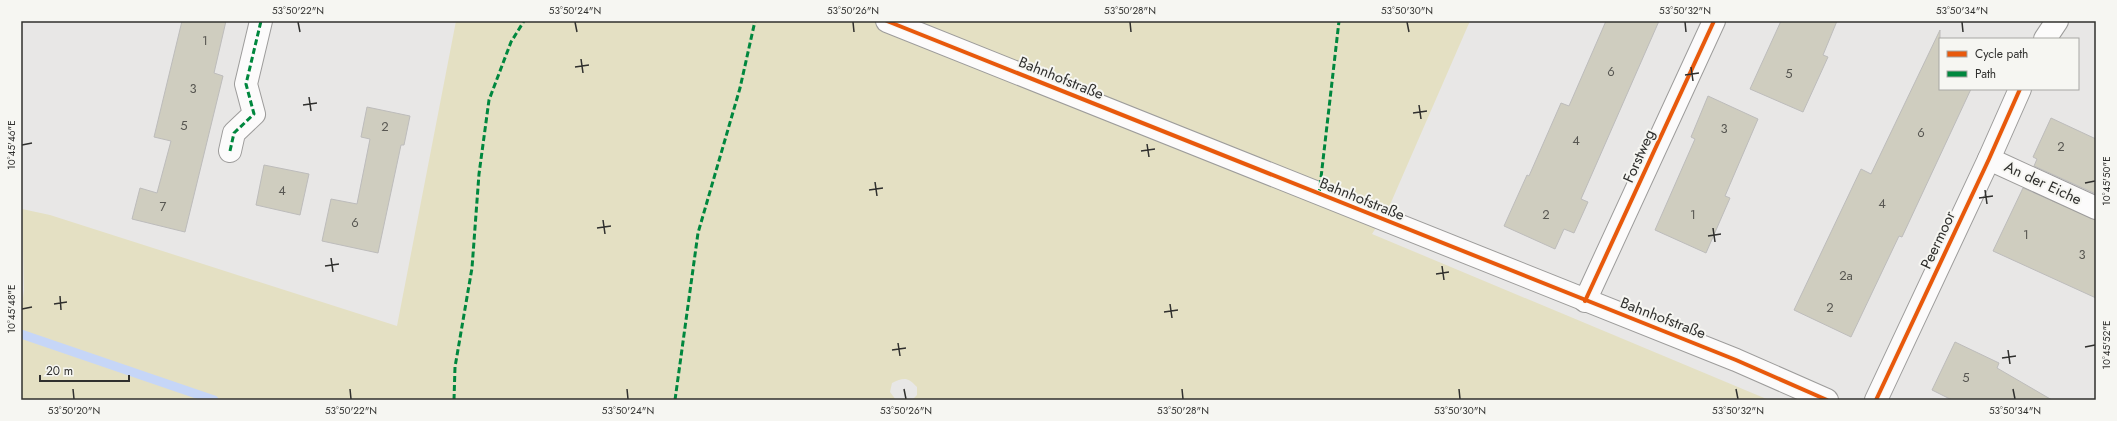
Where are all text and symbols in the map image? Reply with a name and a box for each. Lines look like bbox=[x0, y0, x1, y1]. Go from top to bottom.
text: 53°50'22"N bbox=[272, 3, 324, 18]
text: 53°50'24"N bbox=[549, 3, 601, 18]
text: 53°50'26"N bbox=[827, 3, 879, 18]
text: 53°50'28"N bbox=[1104, 3, 1156, 18]
text: 53°50'30"N bbox=[1381, 3, 1433, 18]
text: 53°50'32"N bbox=[1659, 3, 1711, 18]
text: 53°50'34"N bbox=[1936, 3, 1988, 18]
house number: 1 bbox=[202, 31, 208, 50]
legend bbox=[1939, 38, 2079, 90]
text: Cycle path bbox=[1975, 45, 2028, 63]
street label: Bahnhofstraße bbox=[1015, 51, 1107, 105]
house number: 6 bbox=[1607, 62, 1615, 81]
house number: 5 bbox=[1785, 64, 1793, 83]
text: Path bbox=[1975, 65, 1996, 83]
house number: 3 bbox=[189, 79, 197, 98]
house number: 5 bbox=[180, 116, 188, 135]
house number: 2 bbox=[381, 117, 389, 136]
house number: 3 bbox=[1720, 119, 1728, 138]
text: 10°45'46"E bbox=[4, 120, 19, 170]
house number: 6 bbox=[1917, 123, 1925, 142]
street label: Forstweg bbox=[1618, 126, 1660, 186]
house number: 4 bbox=[1572, 131, 1580, 150]
house number: 2 bbox=[2057, 137, 2065, 156]
street label: An der Eiche bbox=[2001, 155, 2086, 211]
text: 10°45'50"E bbox=[2099, 156, 2114, 206]
street label: Bahnhofstraße bbox=[1316, 172, 1408, 226]
house number: 4 bbox=[278, 181, 286, 200]
house number: 4 bbox=[1878, 194, 1886, 213]
house number: 7 bbox=[160, 197, 167, 216]
house number: 2 bbox=[1542, 205, 1550, 224]
house number: 1 bbox=[1690, 205, 1696, 224]
street label: Peermoor bbox=[1915, 207, 1961, 273]
house number: 6 bbox=[351, 213, 359, 232]
house number: 1 bbox=[2023, 225, 2029, 244]
house number: 3 bbox=[2078, 245, 2086, 264]
house number: 2a bbox=[1839, 266, 1853, 285]
text: 10°45'48"E bbox=[4, 284, 19, 334]
street label: Bahnhofstraße bbox=[1617, 292, 1709, 344]
house number: 2 bbox=[1826, 298, 1834, 317]
text: 10°45'52"E bbox=[2099, 320, 2114, 370]
scale bar bbox=[40, 357, 129, 383]
text: 20 m bbox=[46, 362, 73, 380]
house number: 5 bbox=[1962, 368, 1970, 387]
text: 53°50'20"N bbox=[48, 403, 100, 418]
text: 53°50'22"N bbox=[325, 403, 377, 418]
text: 53°50'24"N bbox=[602, 403, 654, 418]
text: 53°50'26"N bbox=[880, 403, 932, 418]
text: 53°50'28"N bbox=[1157, 403, 1209, 418]
text: 53°50'30"N bbox=[1434, 403, 1486, 418]
text: 53°50'32"N bbox=[1712, 403, 1764, 418]
text: 53°50'34"N bbox=[1989, 403, 2041, 418]

